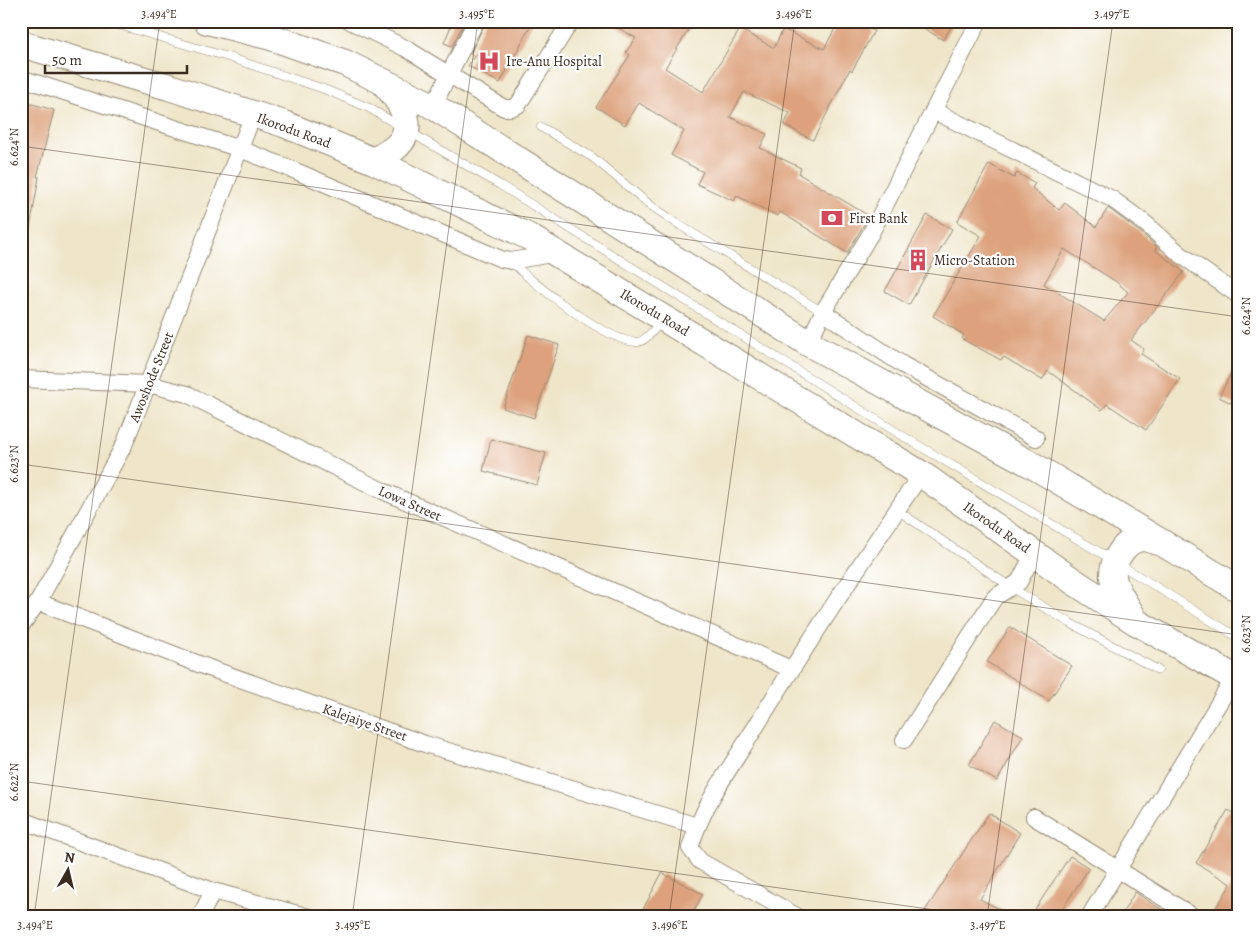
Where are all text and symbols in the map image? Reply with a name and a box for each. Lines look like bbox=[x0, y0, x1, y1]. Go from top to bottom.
text: 3.494°E bbox=[141, 6, 177, 22]
text: 3.495°E bbox=[459, 6, 495, 22]
text: 3.496°E bbox=[776, 6, 812, 22]
text: 3.497°E bbox=[1094, 6, 1130, 22]
scale bar bbox=[45, 42, 188, 74]
hospital icon: Ire-Anu Hospital bbox=[476, 48, 502, 74]
text: 50 m bbox=[52, 50, 82, 70]
place label: Ire-Anu Hospital bbox=[506, 52, 602, 71]
street label: Ikorodu Road bbox=[254, 108, 334, 153]
text: 6.624°N bbox=[6, 128, 22, 166]
bank icon: First Bank bbox=[819, 205, 845, 231]
place label: First Bank bbox=[849, 209, 908, 228]
building icon: Micro-Station bbox=[905, 247, 931, 273]
place label: Micro-Station bbox=[934, 251, 1015, 270]
street label: Ikorodu Road bbox=[616, 284, 693, 341]
text: 6.624°N bbox=[1238, 297, 1254, 335]
street label: Awoshode Street bbox=[124, 329, 178, 426]
text: 6.623°N bbox=[6, 445, 22, 483]
street label: Lowa Street bbox=[375, 481, 445, 526]
street label: Ikorodu Road bbox=[959, 497, 1034, 558]
text: 6.623°N bbox=[1238, 615, 1254, 653]
street label: Kalejaiye Street bbox=[320, 699, 410, 746]
text: 6.622°N bbox=[6, 762, 22, 801]
north arrow bbox=[42, 846, 92, 896]
text: N bbox=[63, 848, 76, 868]
text: 3.494°E bbox=[17, 917, 53, 933]
text: 3.495°E bbox=[335, 917, 371, 933]
text: 3.496°E bbox=[652, 917, 688, 933]
text: 3.497°E bbox=[970, 917, 1006, 933]

